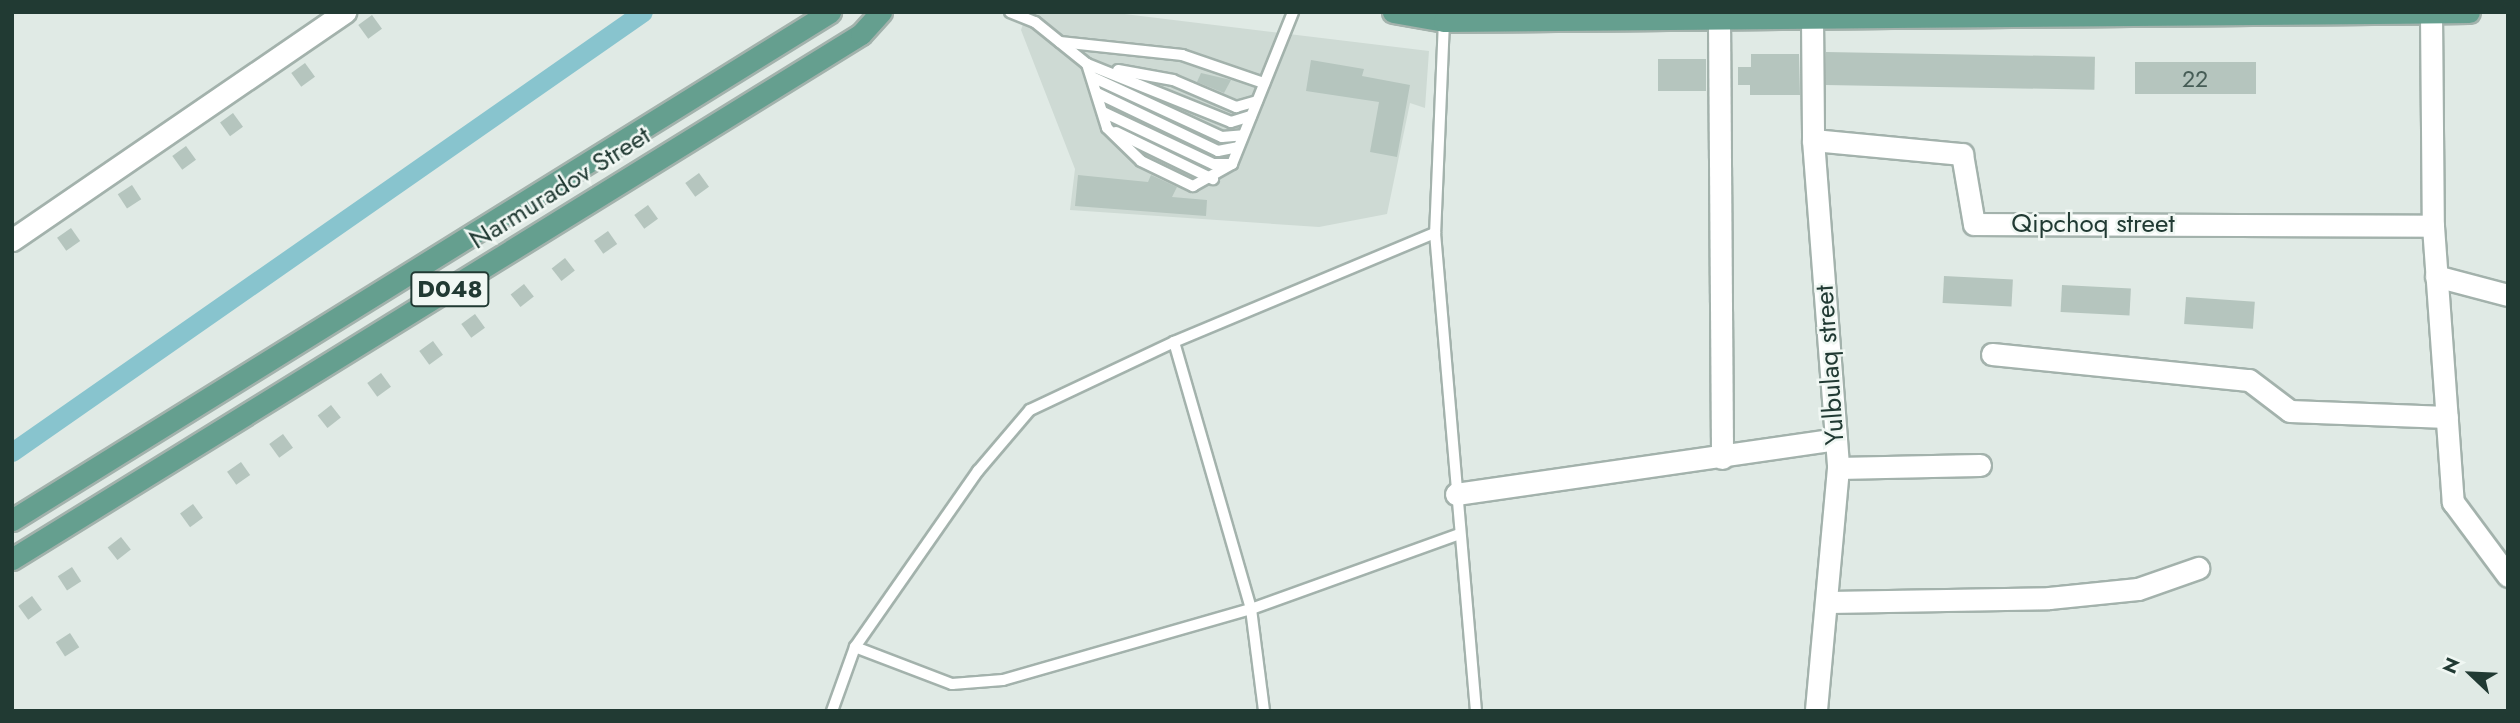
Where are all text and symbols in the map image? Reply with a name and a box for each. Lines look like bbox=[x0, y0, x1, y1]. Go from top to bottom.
house number: 22 bbox=[2182, 65, 2208, 93]
street label: Narmuradov Street bbox=[464, 120, 656, 256]
street label: Qipchoq street bbox=[2011, 208, 2175, 240]
road number: D048 bbox=[410, 268, 490, 310]
street label: Yulbulaq street bbox=[1809, 284, 1851, 446]
north arrow bbox=[2436, 639, 2506, 709]
text: N bbox=[2436, 653, 2467, 678]

